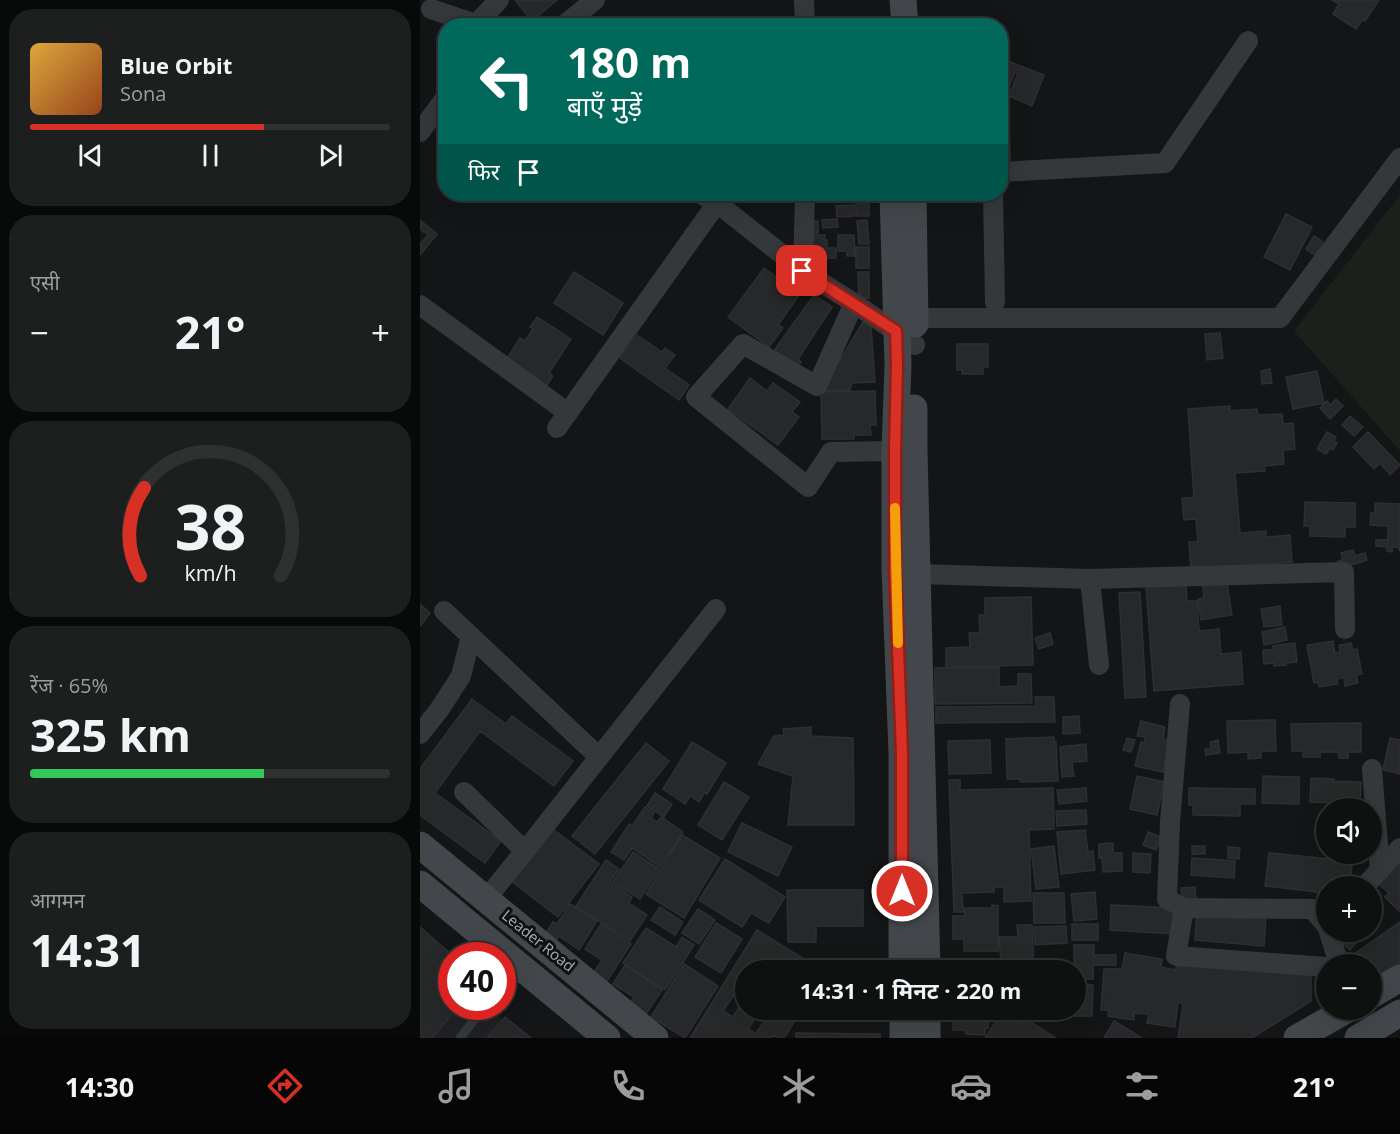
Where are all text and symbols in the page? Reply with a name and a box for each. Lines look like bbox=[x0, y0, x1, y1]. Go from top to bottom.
text: 180 m bbox=[567, 33, 691, 90]
icon: left bbox=[468, 42, 546, 120]
text: Blue Orbit bbox=[120, 50, 232, 80]
text: Sona bbox=[120, 80, 166, 107]
text: बाएँ मुड़ें bbox=[567, 87, 642, 124]
icon: previous bbox=[74, 139, 107, 172]
icon: pause bbox=[194, 139, 227, 172]
icon: next bbox=[314, 139, 347, 172]
text: फिर bbox=[468, 156, 500, 186]
icon: arrive bbox=[512, 156, 545, 189]
pin bbox=[776, 245, 827, 296]
icon: arrive bbox=[785, 254, 818, 287]
text: एसी bbox=[30, 269, 60, 296]
text: 21° bbox=[175, 301, 245, 362]
text: − bbox=[30, 310, 49, 355]
text: + bbox=[371, 310, 390, 355]
text: 38 bbox=[174, 483, 246, 568]
text: km/h bbox=[184, 558, 236, 587]
text: रेंज · 65% bbox=[30, 672, 108, 699]
text: 325 km bbox=[30, 704, 191, 765]
map controls bbox=[1316, 798, 1382, 1020]
button: sound bbox=[1316, 798, 1382, 864]
position arrow bbox=[870, 859, 934, 923]
button: + bbox=[1316, 876, 1382, 942]
text: आगमन bbox=[30, 887, 85, 914]
street label: Leader Road bbox=[498, 905, 579, 976]
text: 14:31 bbox=[30, 919, 146, 980]
speed limit sign: 40 bbox=[438, 942, 516, 1020]
button: − bbox=[1316, 954, 1382, 1020]
text: 14:31 · 1 मिनट · 220 m bbox=[800, 975, 1021, 1005]
icon: directions bbox=[264, 1065, 306, 1107]
icon: music bbox=[435, 1065, 477, 1107]
icon: phone bbox=[607, 1065, 649, 1107]
icon: climate bbox=[778, 1065, 820, 1107]
icon: car bbox=[950, 1065, 992, 1107]
icon: filters bbox=[1121, 1065, 1163, 1107]
text: 14:30 bbox=[65, 1068, 134, 1105]
text: 21° bbox=[1293, 1068, 1335, 1105]

